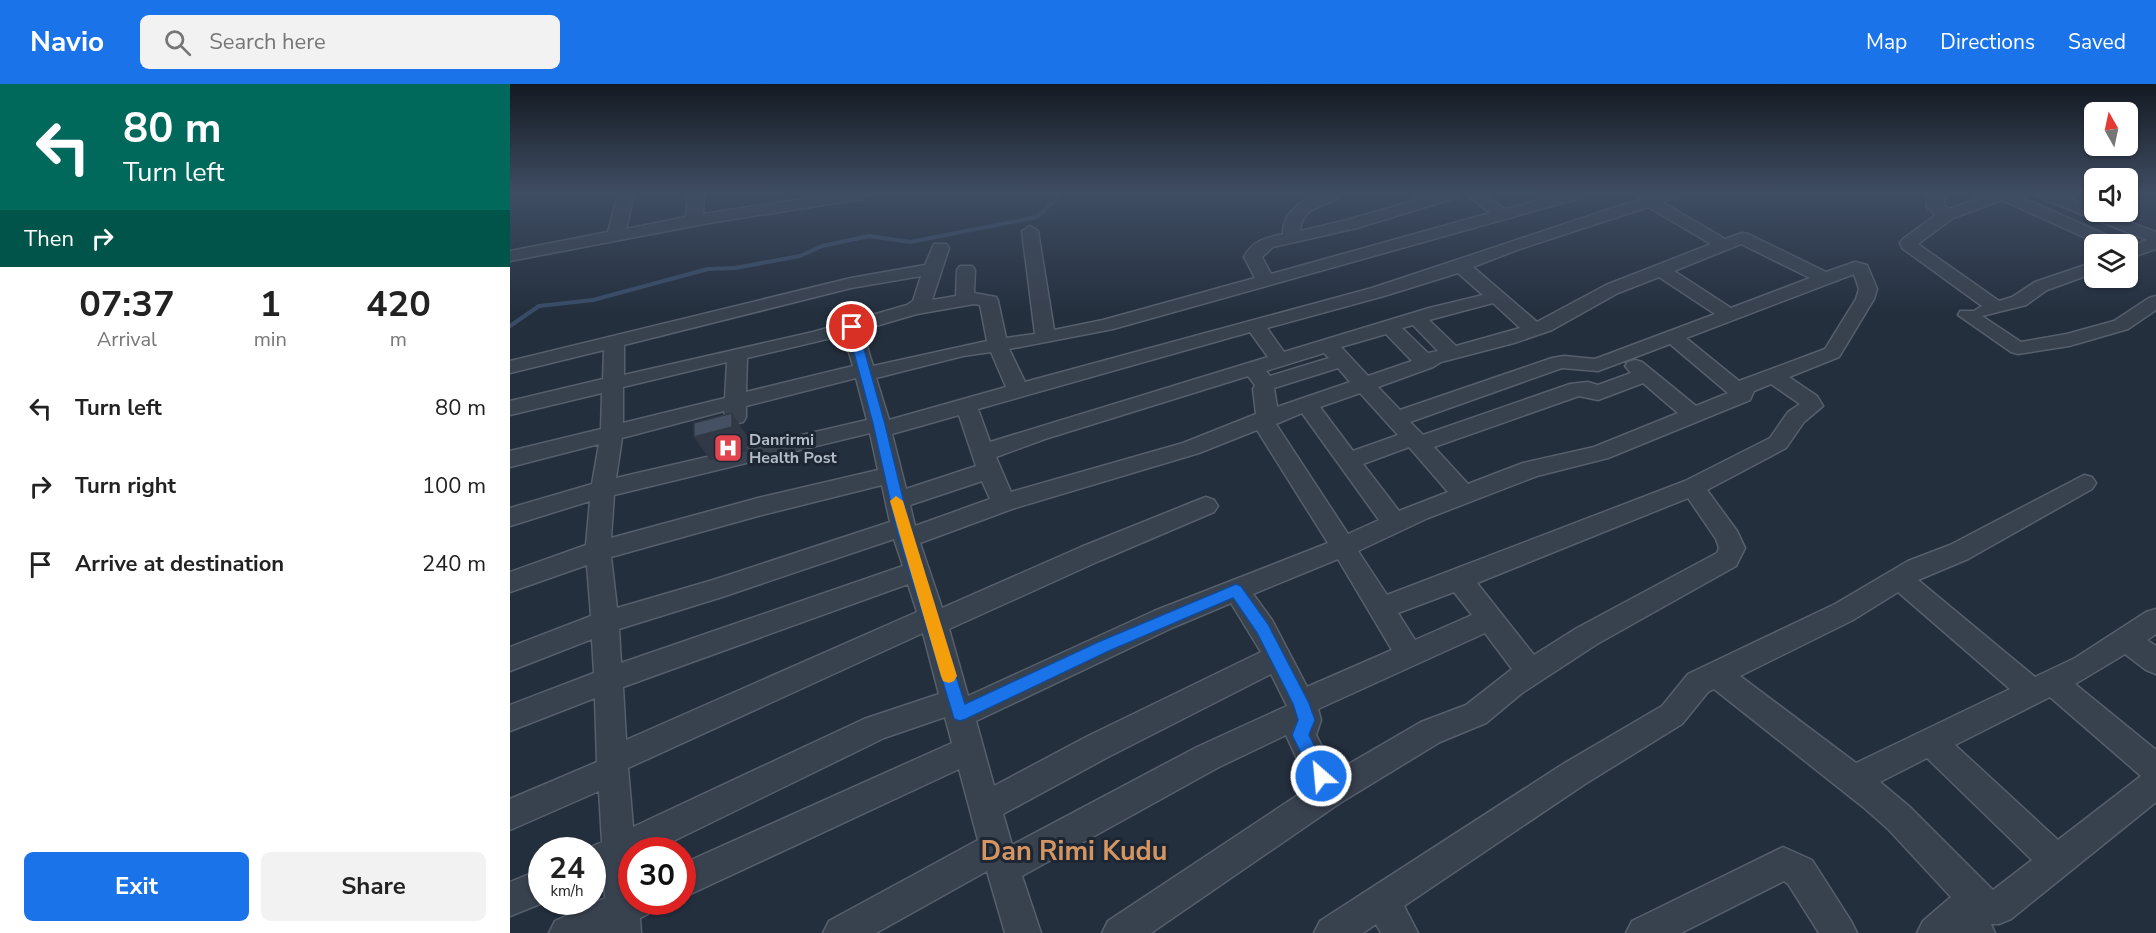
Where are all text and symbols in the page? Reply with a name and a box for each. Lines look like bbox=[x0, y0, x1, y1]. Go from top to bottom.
search box bbox=[140, 15, 560, 69]
text: Navio bbox=[30, 23, 104, 61]
icon: search bbox=[161, 26, 194, 59]
text: Search here bbox=[209, 27, 326, 57]
text: Map bbox=[1866, 28, 1907, 56]
text: Directions bbox=[1940, 28, 2035, 56]
text: Saved bbox=[2068, 28, 2126, 56]
text: 80 m bbox=[123, 100, 222, 157]
north arrow bbox=[2084, 102, 2138, 156]
map controls bbox=[2084, 102, 2138, 288]
icon: left bbox=[24, 108, 102, 186]
text: Turn left bbox=[123, 154, 224, 191]
button: sound bbox=[2084, 168, 2138, 222]
icon: right bbox=[86, 222, 119, 255]
text: Then bbox=[24, 224, 74, 254]
button: layers bbox=[2084, 234, 2138, 288]
text: 07:37 bbox=[79, 280, 175, 329]
text: 1 bbox=[259, 280, 281, 329]
text: 420 bbox=[366, 280, 431, 329]
pin bbox=[826, 301, 877, 352]
icon: arrive bbox=[835, 310, 868, 343]
text: Arrival bbox=[97, 326, 157, 353]
text: min bbox=[254, 326, 287, 353]
text: m bbox=[390, 326, 407, 353]
icon: left bbox=[24, 392, 57, 425]
text: Turn left bbox=[75, 393, 162, 423]
text: 80 m bbox=[435, 393, 486, 423]
place label: Danrirmi Health Post bbox=[749, 429, 837, 469]
hospital icon: Danrirmi Health Post bbox=[712, 432, 744, 464]
icon: right bbox=[24, 470, 57, 503]
text: Turn right bbox=[75, 471, 176, 501]
text: 100 m bbox=[422, 471, 486, 501]
icon: arrive bbox=[24, 548, 57, 581]
text: Arrive at destination bbox=[75, 549, 284, 579]
text: 240 m bbox=[422, 549, 486, 579]
position arrow bbox=[1289, 744, 1353, 808]
district label: Dan Rimi Kudu bbox=[981, 833, 1167, 870]
speed limit sign: 30 bbox=[618, 837, 696, 915]
text: 24 bbox=[549, 848, 585, 889]
button: Exit bbox=[24, 852, 249, 921]
button: Share bbox=[261, 852, 486, 921]
text: km/h bbox=[550, 881, 584, 901]

